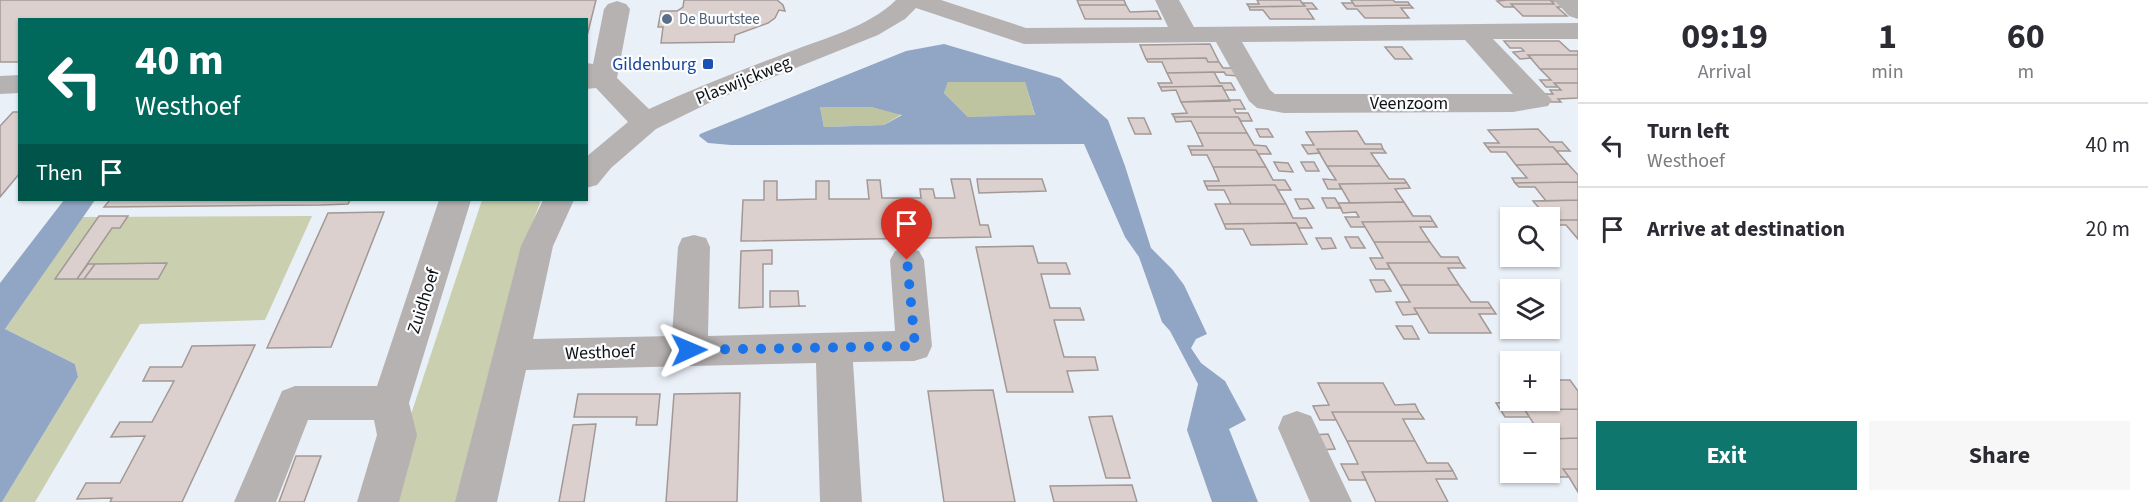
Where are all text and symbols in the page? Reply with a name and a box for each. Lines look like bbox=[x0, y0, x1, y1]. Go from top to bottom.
place label: De Buurtstee bbox=[679, 9, 760, 30]
text: 09:19 bbox=[1681, 11, 1768, 62]
text: 1 bbox=[1878, 11, 1897, 62]
text: 60 bbox=[2007, 11, 2045, 62]
marker: De Buurtstee bbox=[660, 12, 674, 26]
text: 40 m bbox=[135, 31, 224, 91]
icon: left bbox=[36, 42, 114, 120]
street label: Plaswijckweg bbox=[692, 50, 795, 111]
place label: Gildenburg bbox=[612, 52, 696, 77]
marker: Gildenburg bbox=[701, 57, 715, 71]
text: Arrival bbox=[1698, 58, 1751, 86]
text: min bbox=[1871, 58, 1904, 86]
text: m bbox=[2017, 58, 2034, 86]
text: Westhoef bbox=[135, 87, 240, 126]
street label: Veenzoom bbox=[1370, 91, 1448, 116]
text: Turn left bbox=[1647, 115, 1729, 147]
icon: left bbox=[1596, 129, 1629, 162]
text: 40 m bbox=[2085, 129, 2130, 161]
text: Westhoef bbox=[1647, 147, 1725, 175]
icon: arrive bbox=[95, 156, 128, 189]
text: Then bbox=[36, 157, 83, 189]
pin bbox=[881, 198, 932, 260]
icon: arrive bbox=[890, 207, 923, 240]
map controls bbox=[1500, 207, 1560, 483]
button: search bbox=[1500, 207, 1560, 267]
icon: arrive bbox=[1596, 213, 1629, 246]
text: Arrive at destination bbox=[1647, 213, 1845, 245]
text: 20 m bbox=[2085, 213, 2130, 245]
street label: Zuidhoef bbox=[401, 265, 446, 337]
button: layers bbox=[1500, 279, 1560, 339]
position arrow bbox=[657, 318, 721, 382]
street label: Westhoef bbox=[565, 339, 636, 366]
button: + bbox=[1500, 351, 1560, 411]
button: Exit bbox=[1596, 421, 1857, 490]
button: Share bbox=[1869, 421, 2130, 490]
button: − bbox=[1500, 423, 1560, 483]

